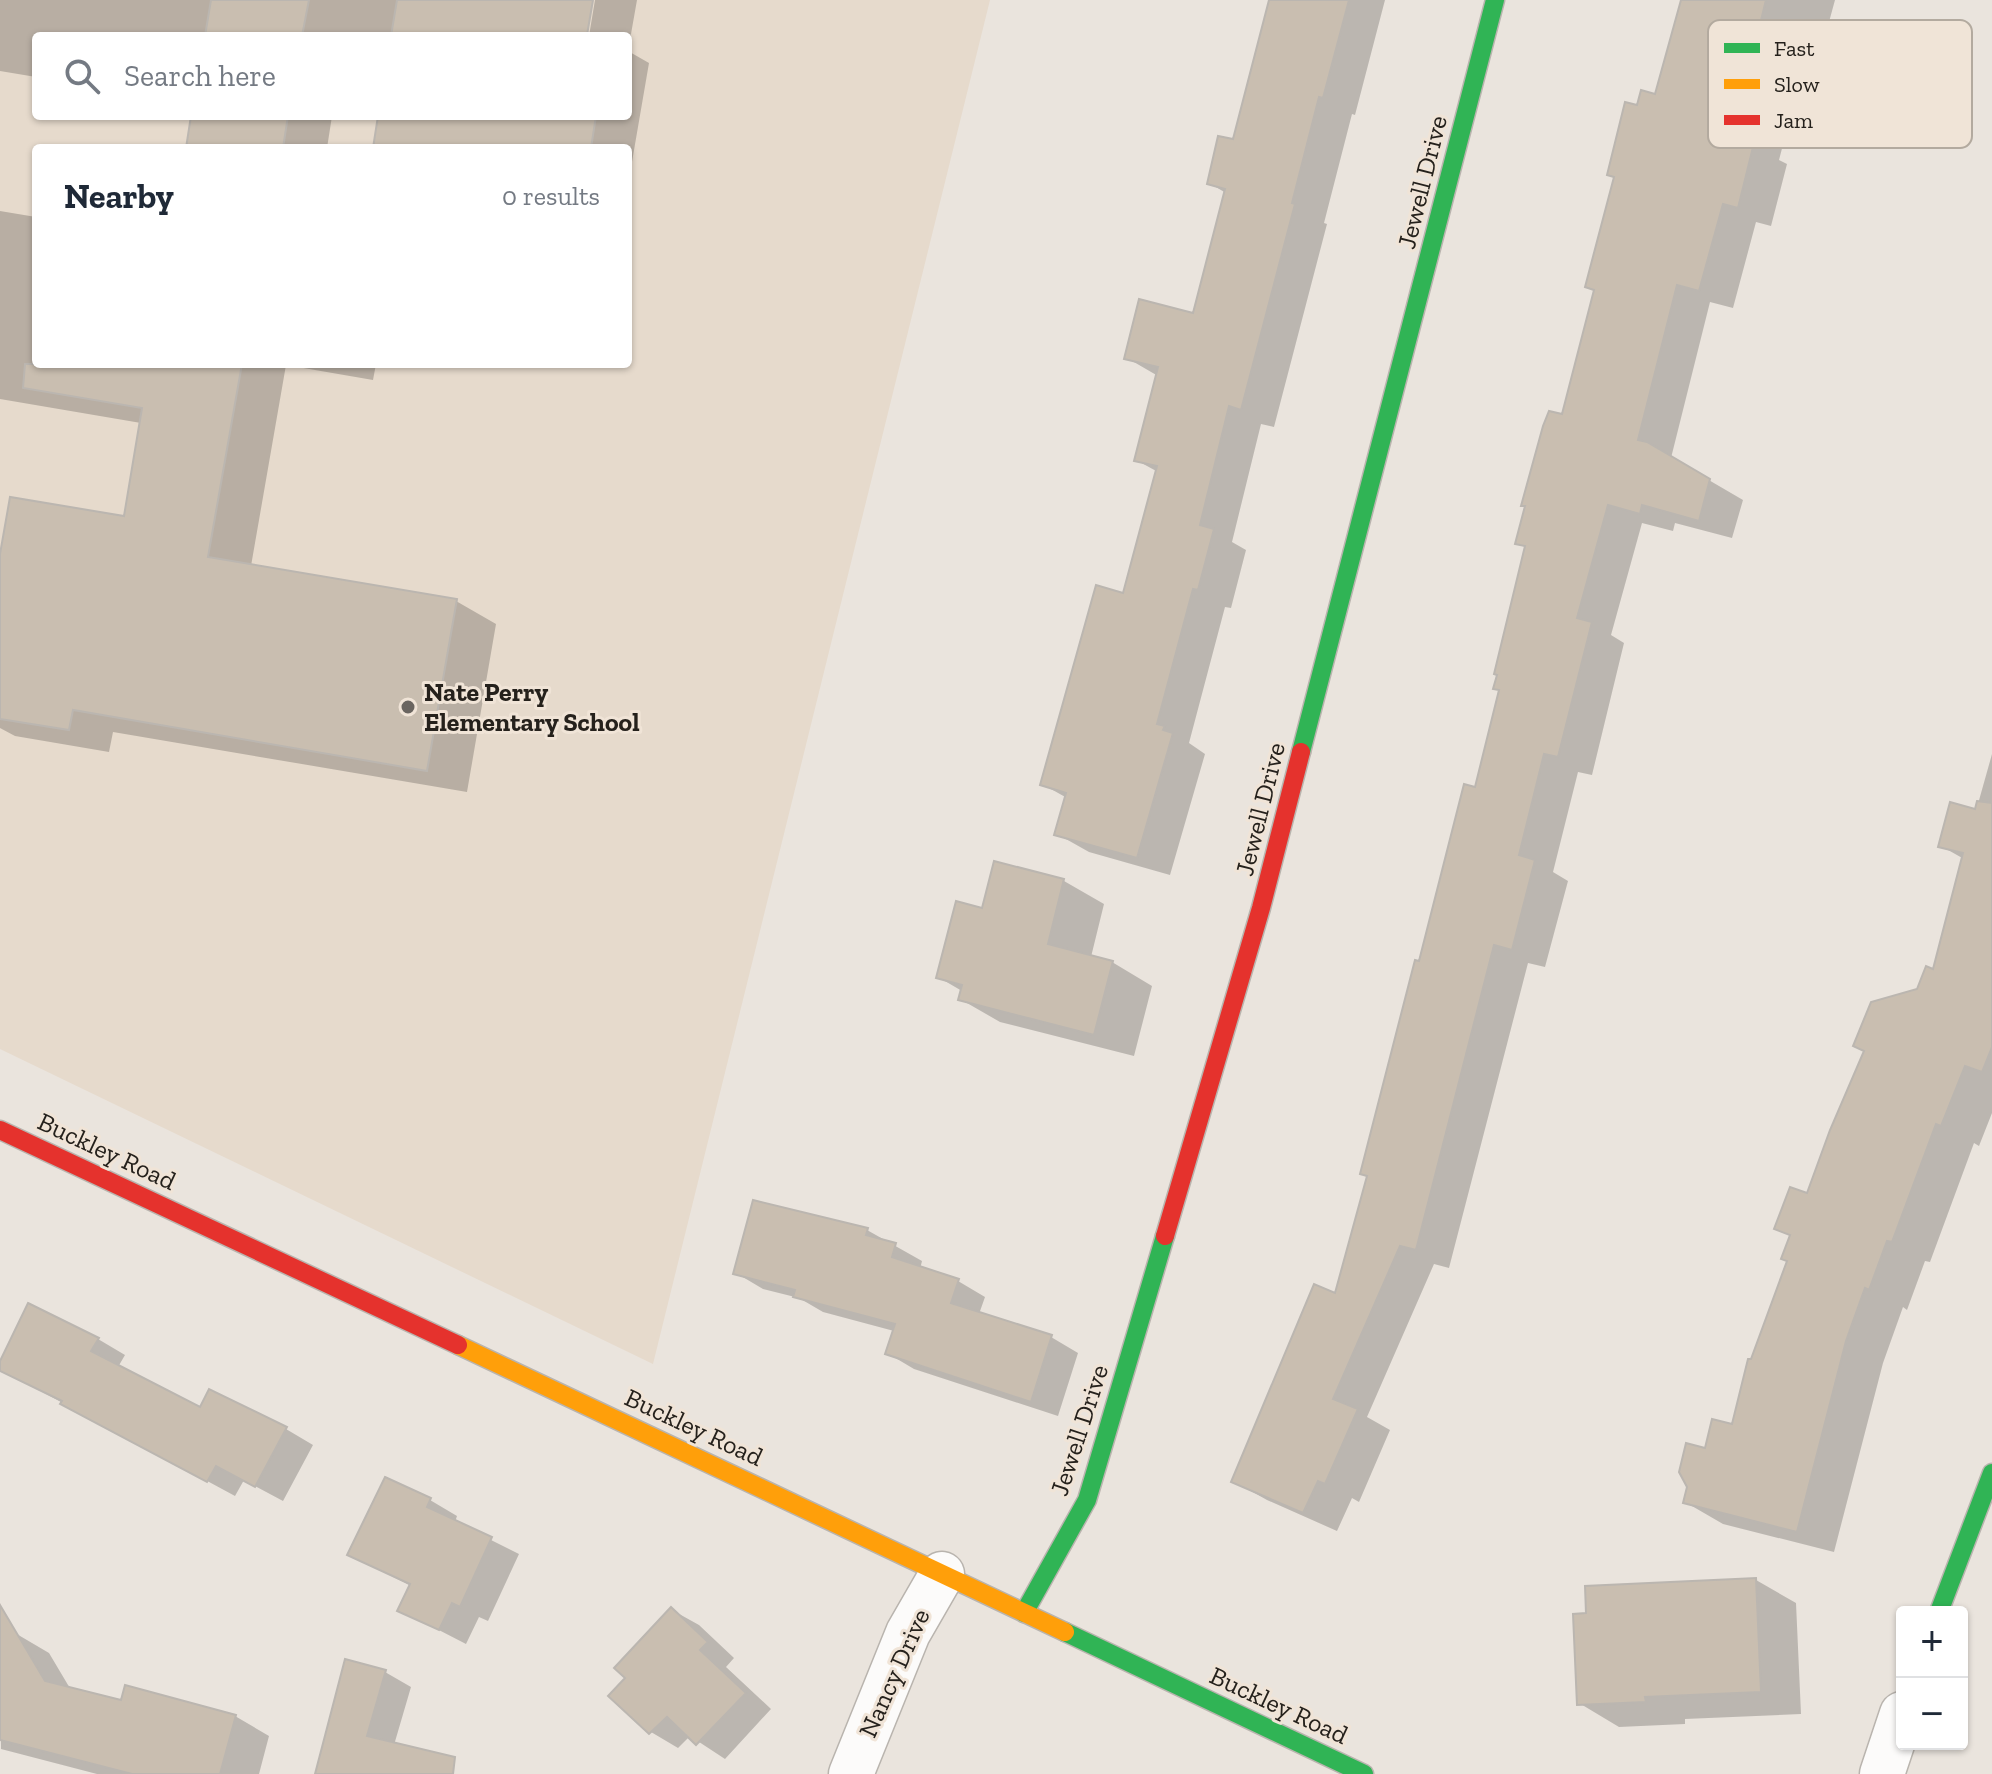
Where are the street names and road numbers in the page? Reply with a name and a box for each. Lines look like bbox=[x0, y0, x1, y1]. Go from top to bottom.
street label: Jewell Drive bbox=[1390, 112, 1454, 252]
street label: Jewell Drive bbox=[1228, 739, 1292, 879]
street label: Buckley Road bbox=[33, 1105, 181, 1197]
street label: Jewell Drive bbox=[1043, 1360, 1115, 1500]
street label: Buckley Road bbox=[620, 1381, 768, 1473]
street label: Nancy Drive bbox=[851, 1604, 937, 1742]
street label: Buckley Road bbox=[1205, 1659, 1353, 1751]

